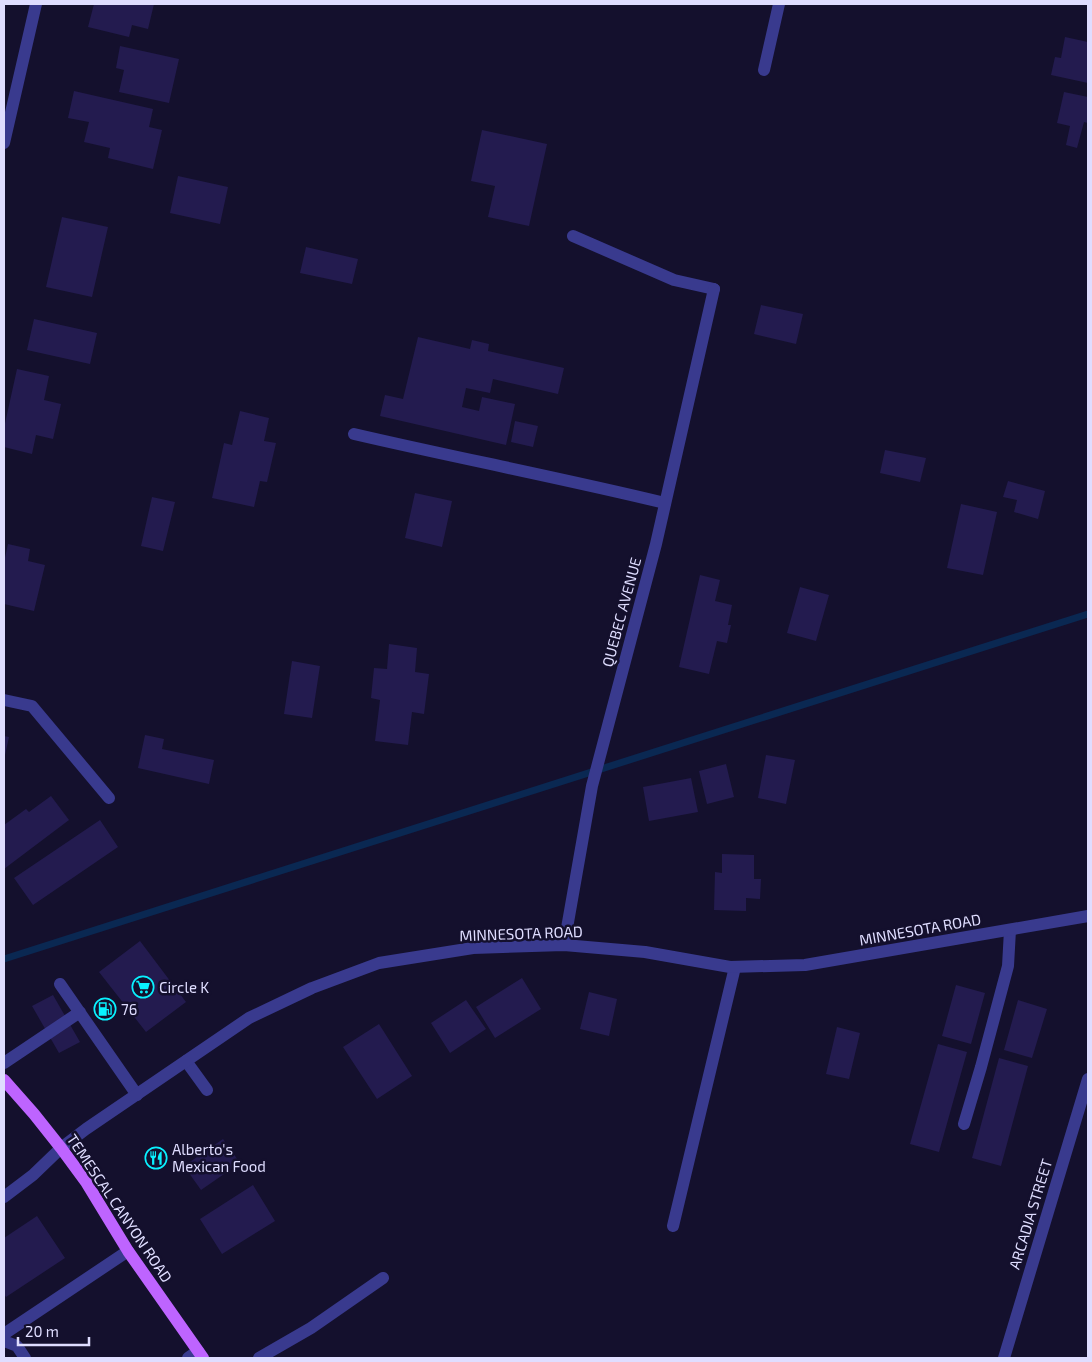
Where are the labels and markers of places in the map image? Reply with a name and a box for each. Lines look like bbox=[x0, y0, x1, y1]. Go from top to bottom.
supermarket icon: Circle K bbox=[131, 975, 155, 999]
place label: Circle K bbox=[159, 978, 209, 996]
fuel station icon: 76 bbox=[93, 997, 117, 1021]
place label: 76 bbox=[121, 1000, 137, 1018]
place label: Alberto's Mexican Food bbox=[172, 1140, 266, 1175]
restaurant icon: Alberto's Mexican Food bbox=[144, 1146, 168, 1170]

